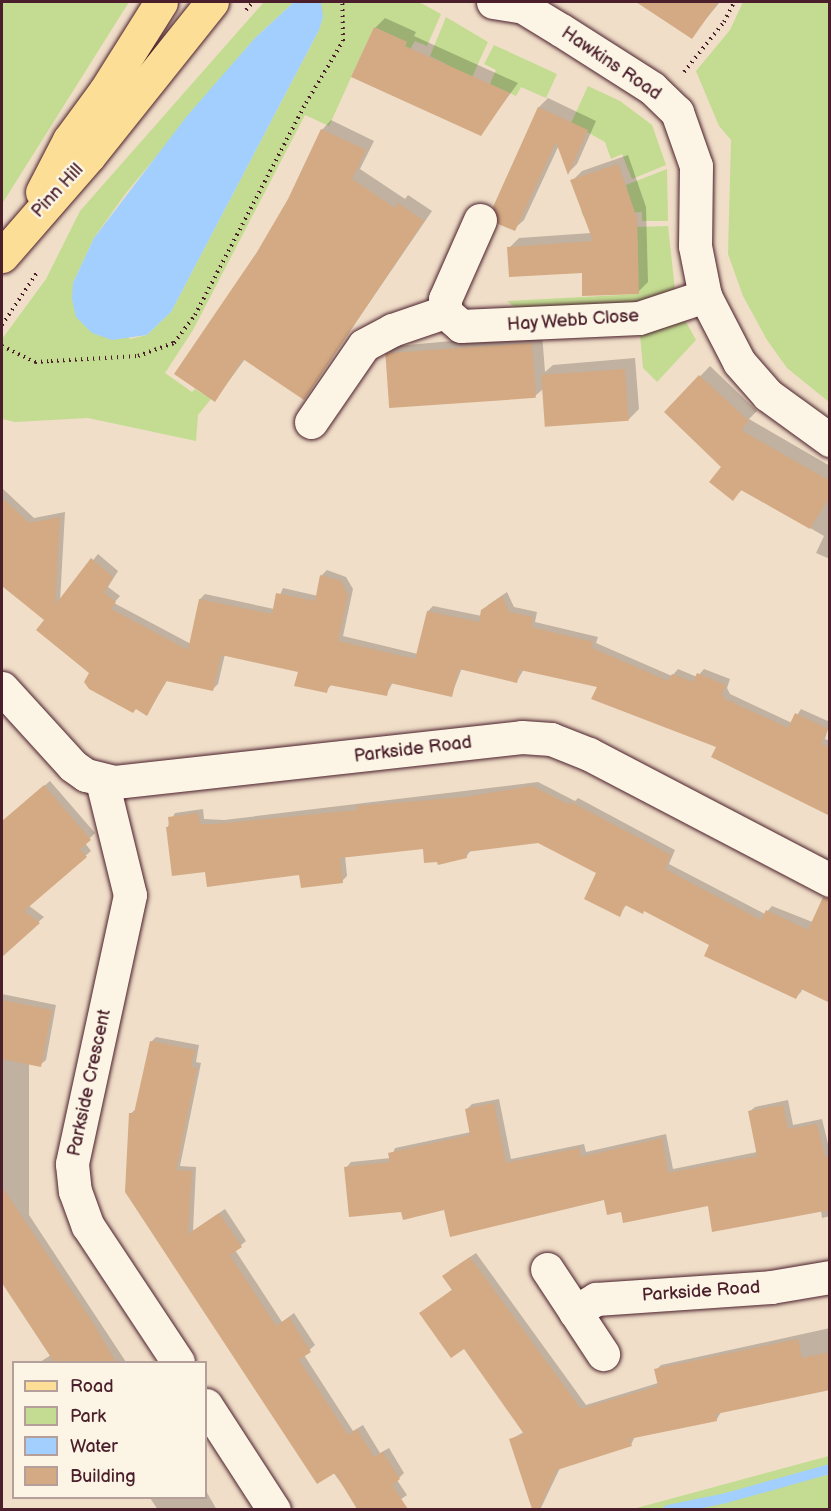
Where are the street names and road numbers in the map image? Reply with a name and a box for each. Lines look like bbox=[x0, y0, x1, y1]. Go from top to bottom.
street label: Hawkins Road bbox=[557, 23, 665, 105]
street label: Pinn Hill bbox=[28, 159, 88, 223]
street label: Hay Webb Close bbox=[505, 306, 641, 336]
street label: Parkside Road bbox=[353, 732, 473, 768]
street label: Parkside Crescent bbox=[64, 1008, 116, 1158]
street label: Parkside Road bbox=[641, 1277, 761, 1307]

